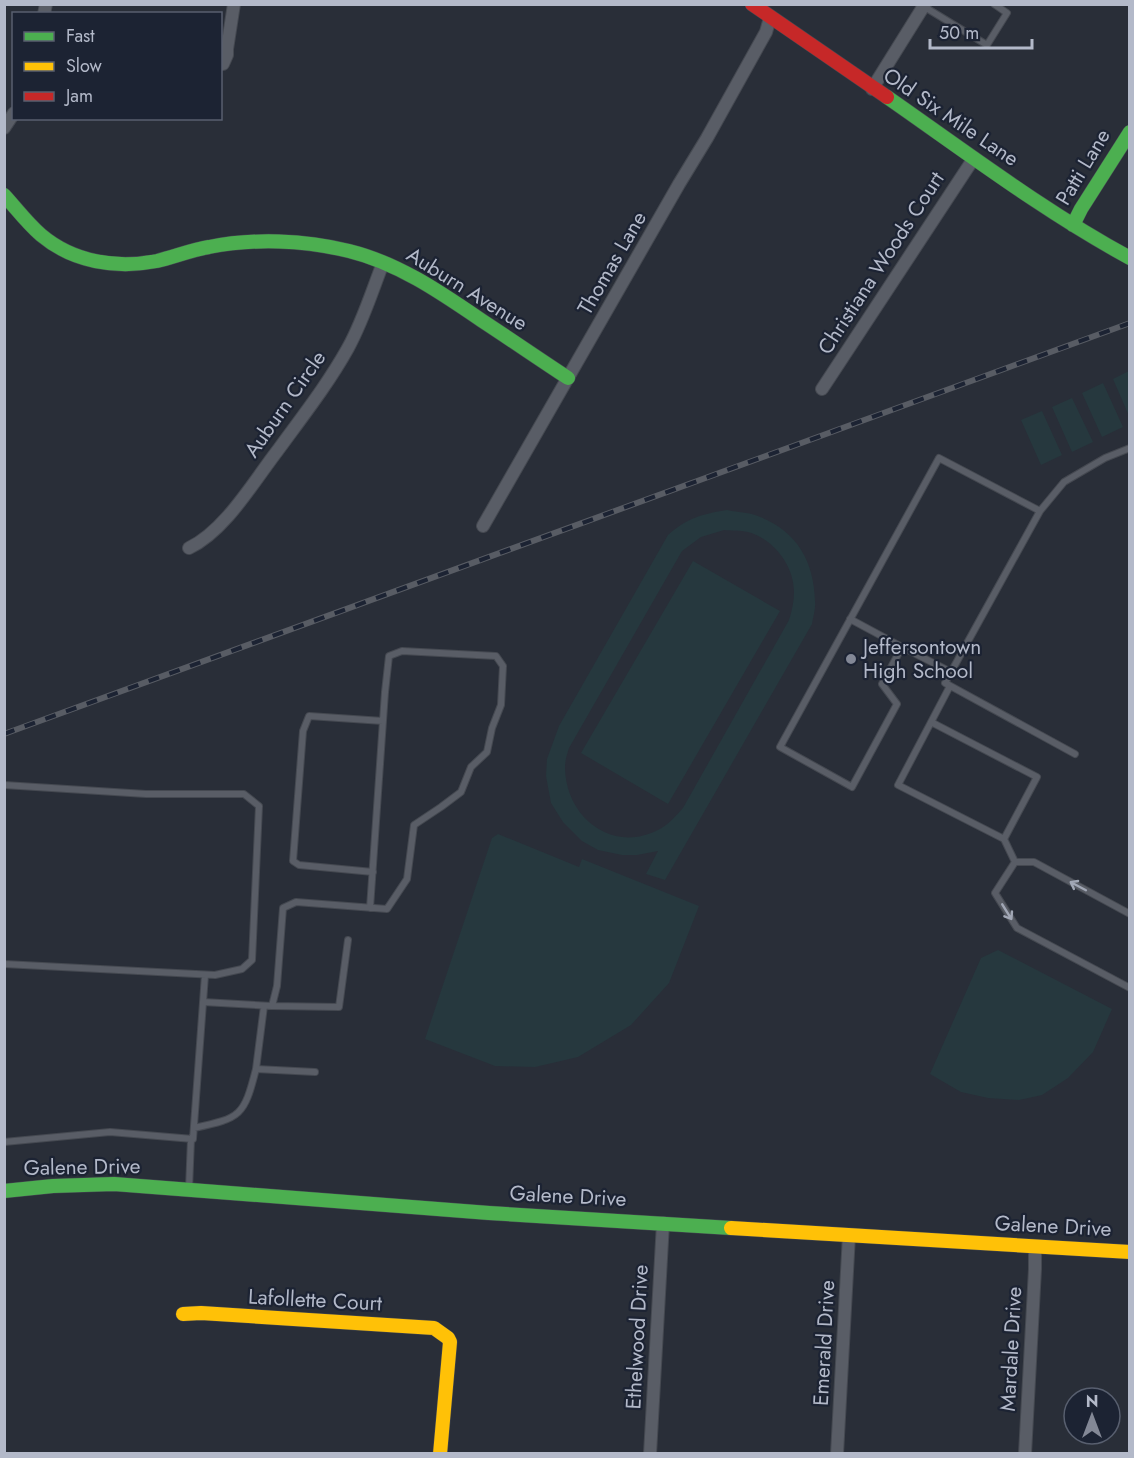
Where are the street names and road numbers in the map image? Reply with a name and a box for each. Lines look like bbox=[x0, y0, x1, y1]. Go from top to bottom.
street label: Old Six Mile Lane bbox=[877, 61, 1025, 174]
street label: Patti Lane bbox=[1048, 123, 1118, 211]
street label: Christiana Woods Court bbox=[811, 166, 951, 360]
street label: Thomas Lane bbox=[570, 206, 654, 320]
street label: Auburn Avenue bbox=[401, 240, 533, 338]
street label: Auburn Circle bbox=[237, 344, 333, 464]
street label: Galene Drive bbox=[23, 1151, 141, 1183]
street label: Galene Drive bbox=[509, 1178, 627, 1214]
street label: Galene Drive bbox=[994, 1208, 1112, 1244]
street label: Ethelwood Drive bbox=[618, 1264, 656, 1410]
street label: Emerald Drive bbox=[806, 1279, 842, 1407]
street label: Lafollette Court bbox=[247, 1282, 383, 1318]
street label: Mardale Drive bbox=[993, 1286, 1029, 1412]

